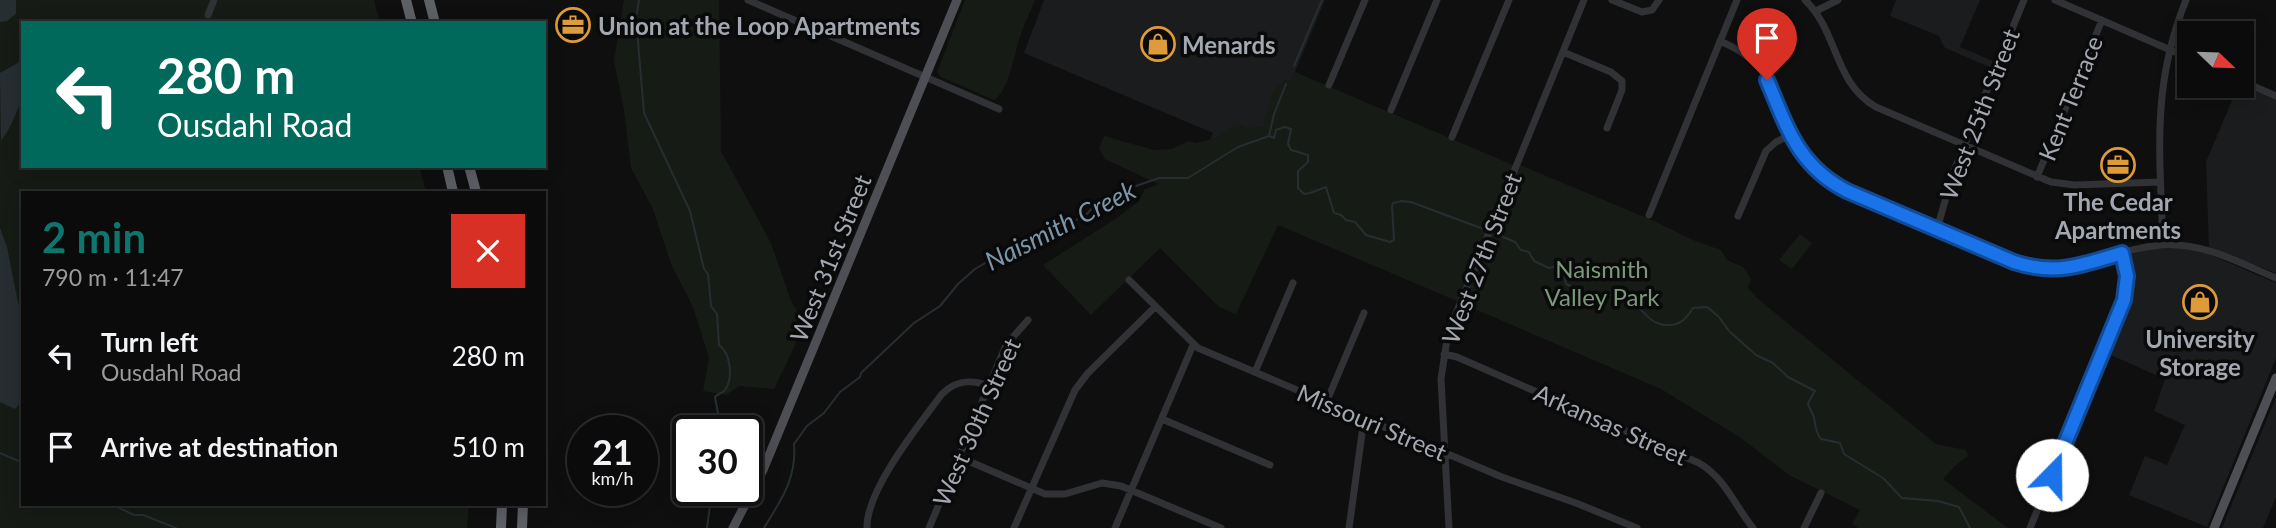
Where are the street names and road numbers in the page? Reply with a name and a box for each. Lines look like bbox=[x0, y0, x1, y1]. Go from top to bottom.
street label: West 25th Street bbox=[1933, 24, 2025, 203]
street label: Kent Terrace bbox=[2032, 31, 2108, 165]
street label: West 27th Street bbox=[1435, 168, 1527, 347]
street label: West 31st Street bbox=[783, 170, 877, 346]
street label: West 30th Street bbox=[926, 333, 1026, 510]
street label: Missouri Street bbox=[1293, 377, 1451, 467]
street label: Arkansas Street bbox=[1530, 377, 1692, 471]

